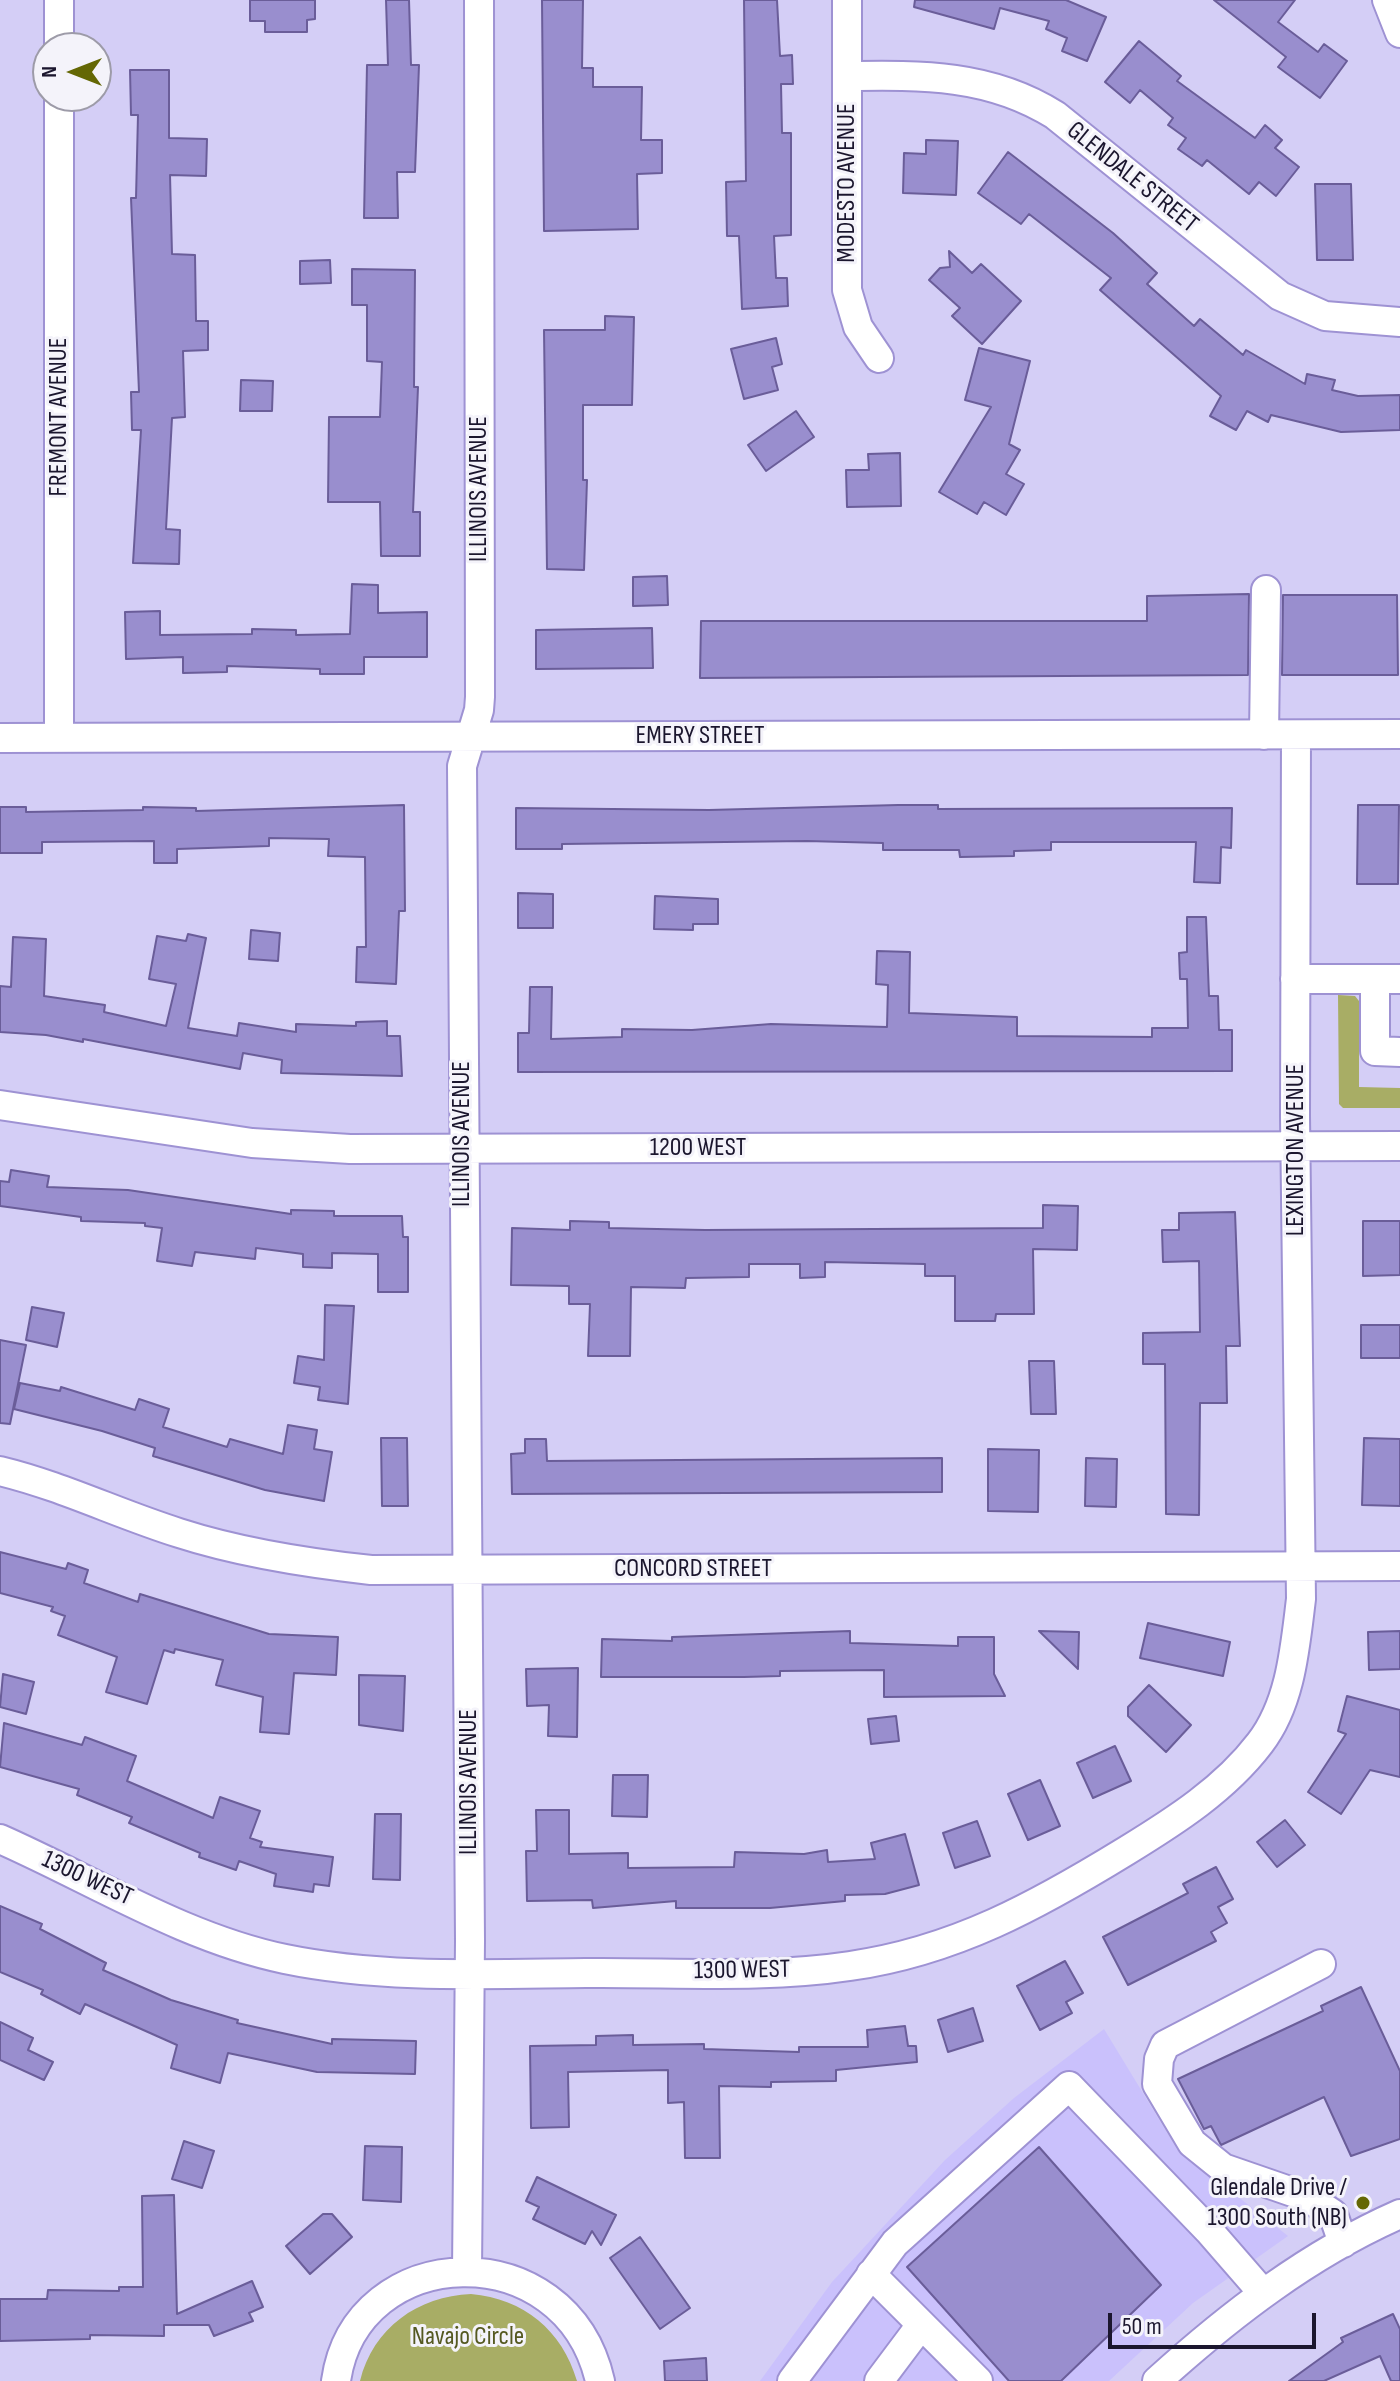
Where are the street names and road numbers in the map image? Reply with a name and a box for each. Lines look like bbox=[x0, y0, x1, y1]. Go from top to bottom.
street label: MODESTO AVENUE bbox=[831, 103, 863, 263]
street label: GLENDALE STREET bbox=[1060, 115, 1204, 241]
street label: FREMONT AVENUE bbox=[43, 338, 75, 496]
street label: ILLINOIS AVENUE bbox=[463, 416, 495, 562]
street label: EMERY STREET bbox=[636, 720, 764, 752]
street label: ILLINOIS AVENUE bbox=[446, 1061, 478, 1207]
street label: LEXINGTON AVENUE bbox=[1280, 1064, 1312, 1236]
street label: 1200 WEST bbox=[650, 1132, 746, 1164]
street label: CONCORD STREET bbox=[614, 1553, 772, 1585]
street label: ILLINOIS AVENUE bbox=[453, 1709, 485, 1855]
street label: 1300 WEST bbox=[37, 1844, 137, 1914]
street label: 1300 WEST bbox=[694, 1955, 790, 1987]

